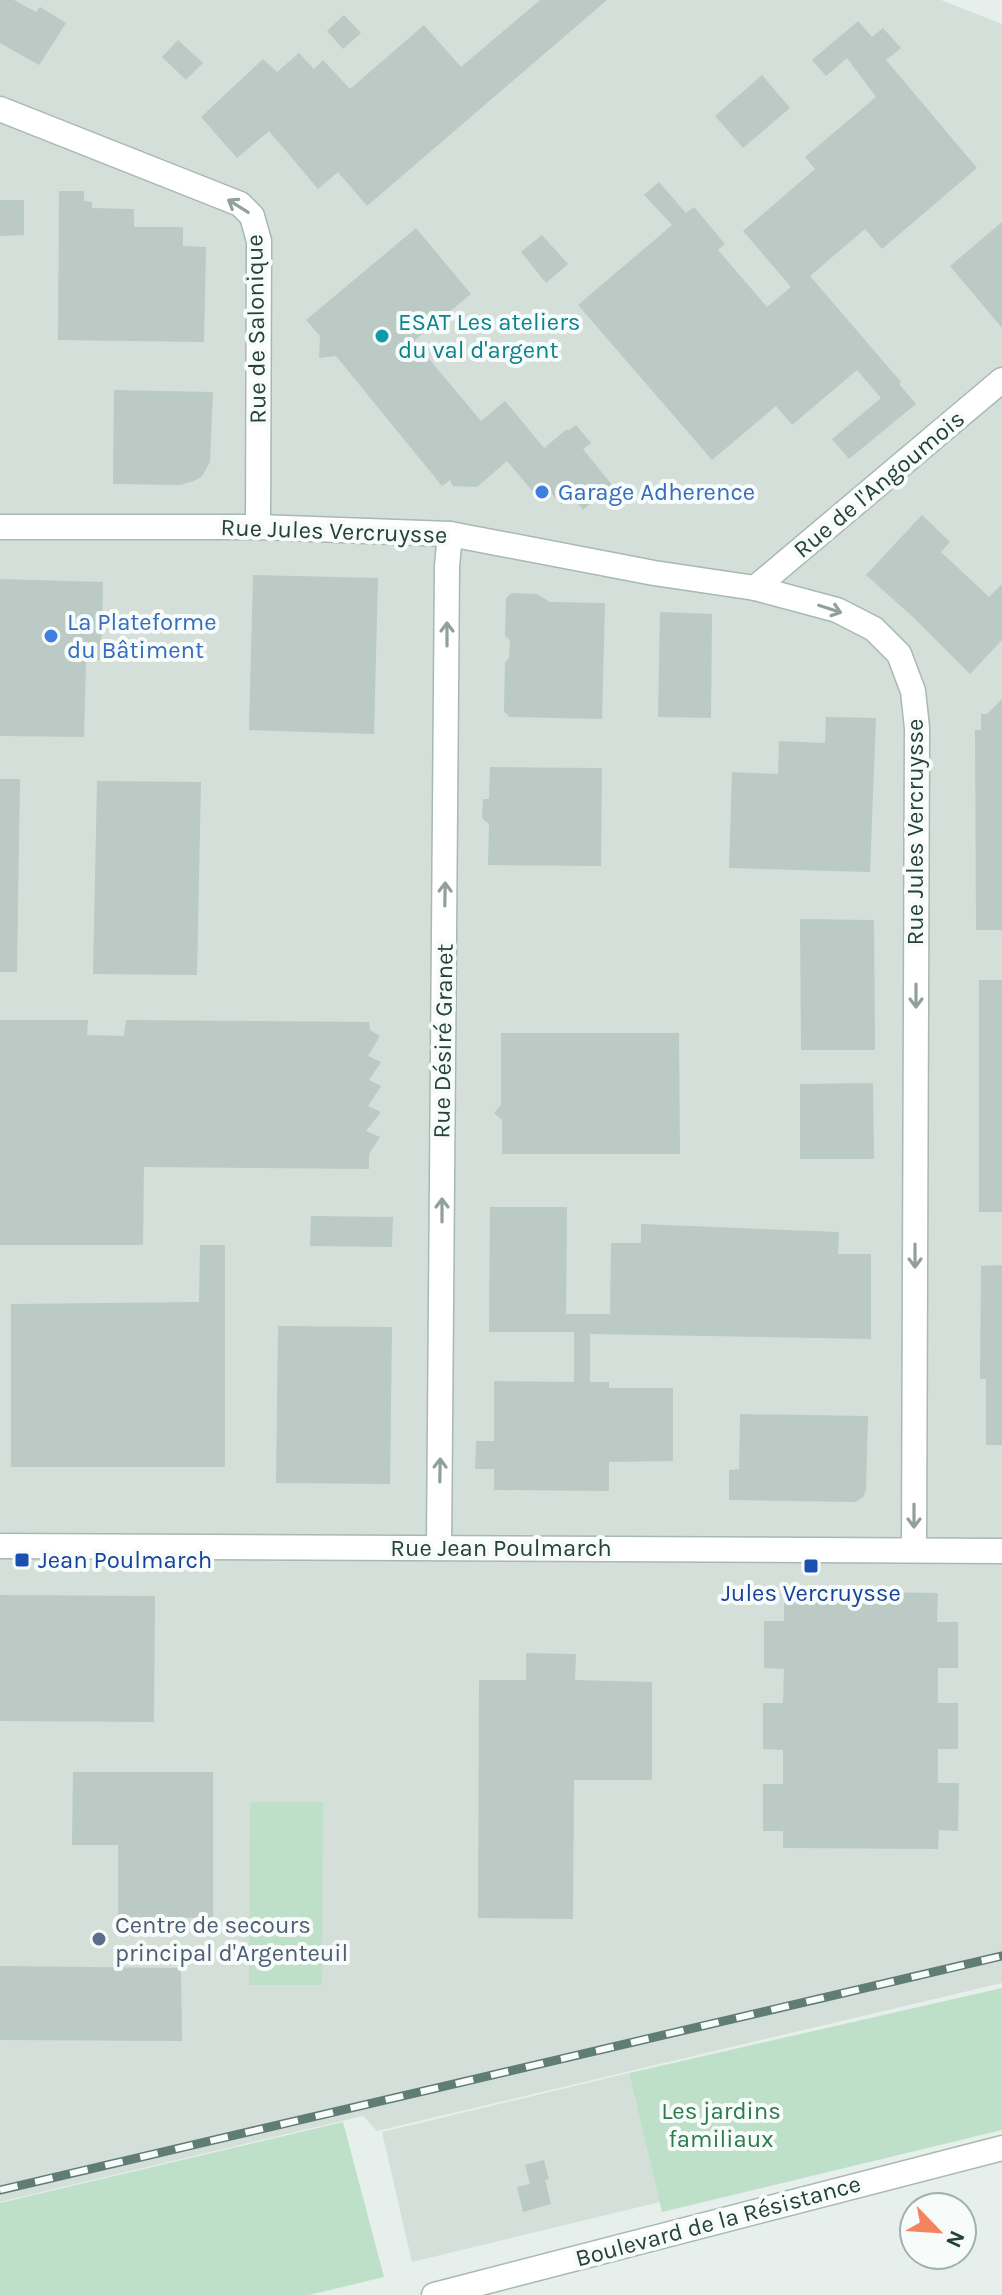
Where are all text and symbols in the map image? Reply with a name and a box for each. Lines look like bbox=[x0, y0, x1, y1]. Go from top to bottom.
one-way arrow bbox=[227, 197, 249, 214]
street label: Rue de Salonique bbox=[240, 234, 272, 424]
place label: ESAT Les ateliers du val d'argent bbox=[398, 308, 580, 364]
marker: ESAT Les ateliers du val d'argent bbox=[373, 327, 391, 345]
street label: Rue de l'Angoumois bbox=[788, 404, 970, 564]
place label: Garage Adherence bbox=[558, 478, 755, 506]
marker: Garage Adherence bbox=[533, 483, 551, 501]
street label: Rue Jules Vercruysse bbox=[220, 513, 448, 549]
one-way arrow bbox=[817, 603, 842, 617]
place label: La Plateforme du Bâtiment bbox=[67, 608, 217, 664]
one-way arrow bbox=[439, 621, 455, 648]
marker: La Plateforme du Bâtiment bbox=[42, 627, 60, 645]
street label: Rue Jules Vercruysse bbox=[901, 719, 929, 945]
one-way arrow bbox=[437, 881, 453, 908]
street label: Rue Désiré Granet bbox=[427, 943, 459, 1139]
one-way arrow bbox=[908, 982, 924, 1009]
one-way arrow bbox=[434, 1197, 450, 1224]
one-way arrow bbox=[907, 1242, 923, 1269]
one-way arrow bbox=[433, 1457, 448, 1484]
one-way arrow bbox=[906, 1502, 922, 1529]
street label: Rue Jean Poulmarch bbox=[390, 1534, 612, 1562]
place label: Jean Poulmarch bbox=[38, 1546, 212, 1574]
marker: Jean Poulmarch bbox=[13, 1551, 31, 1569]
marker: Jules Vercruysse bbox=[802, 1557, 820, 1575]
place label: Jules Vercruysse bbox=[721, 1579, 901, 1607]
place label: Centre de secours principal d'Argenteuil bbox=[115, 1911, 348, 1967]
marker: Centre de secours principal d'Argenteuil bbox=[90, 1930, 108, 1948]
park label: Les jardins familiaux bbox=[661, 2097, 781, 2153]
street label: Boulevard de la Résistance bbox=[572, 2169, 864, 2273]
north arrow bbox=[898, 2191, 978, 2271]
text: N bbox=[940, 2226, 970, 2252]

